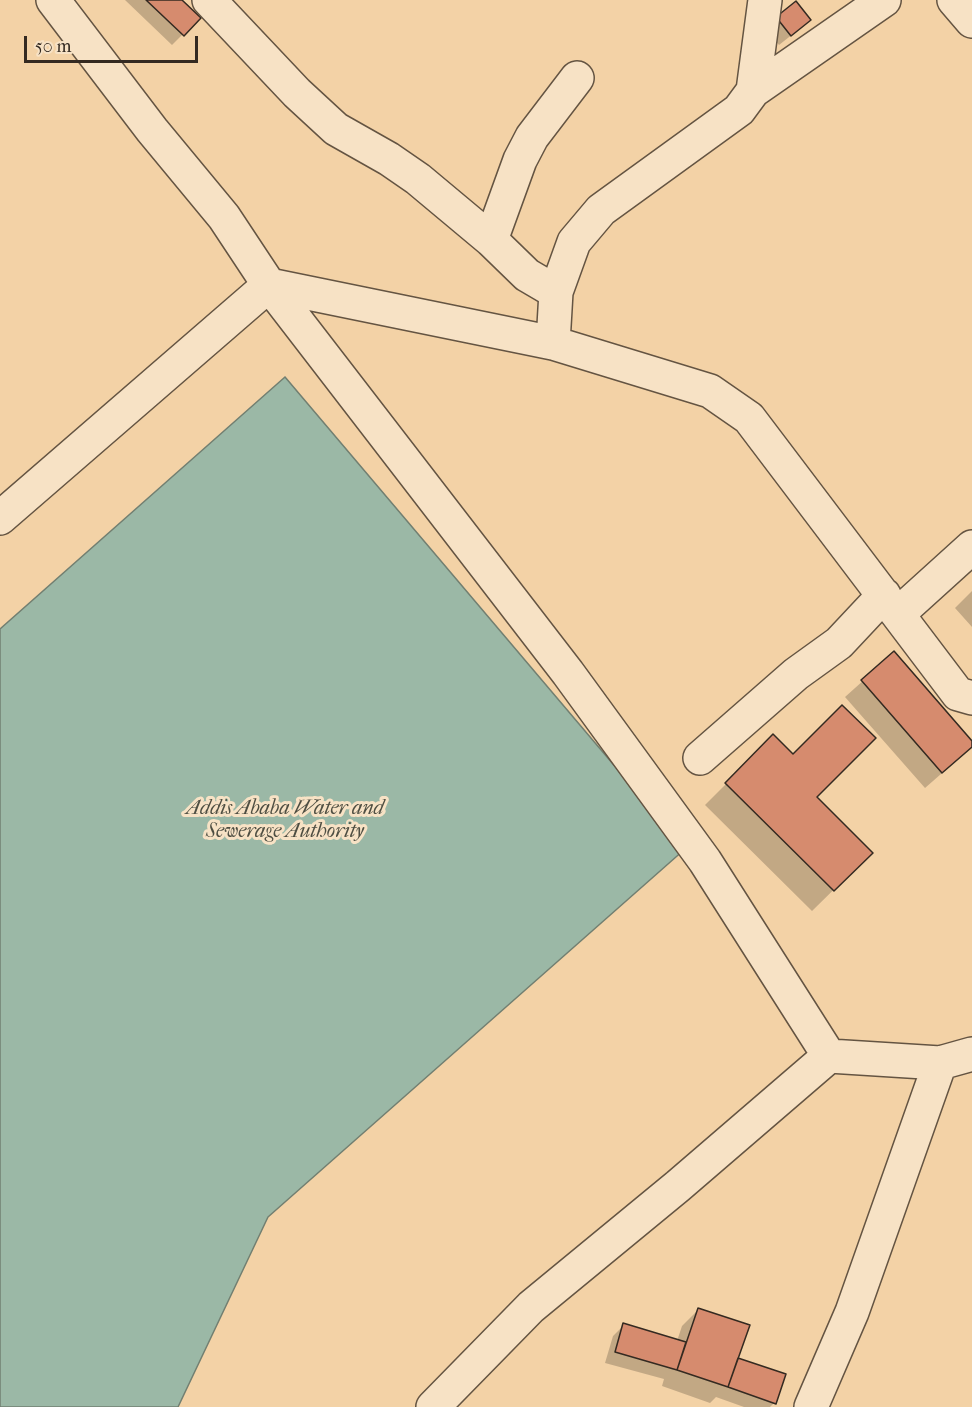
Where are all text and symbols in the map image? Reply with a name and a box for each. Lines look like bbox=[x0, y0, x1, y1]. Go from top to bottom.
scale bar bbox=[27, 24, 201, 62]
text: 50 m bbox=[35, 36, 71, 57]
water label: Addis Ababa Water and Sewerage Authority bbox=[186, 797, 384, 844]

